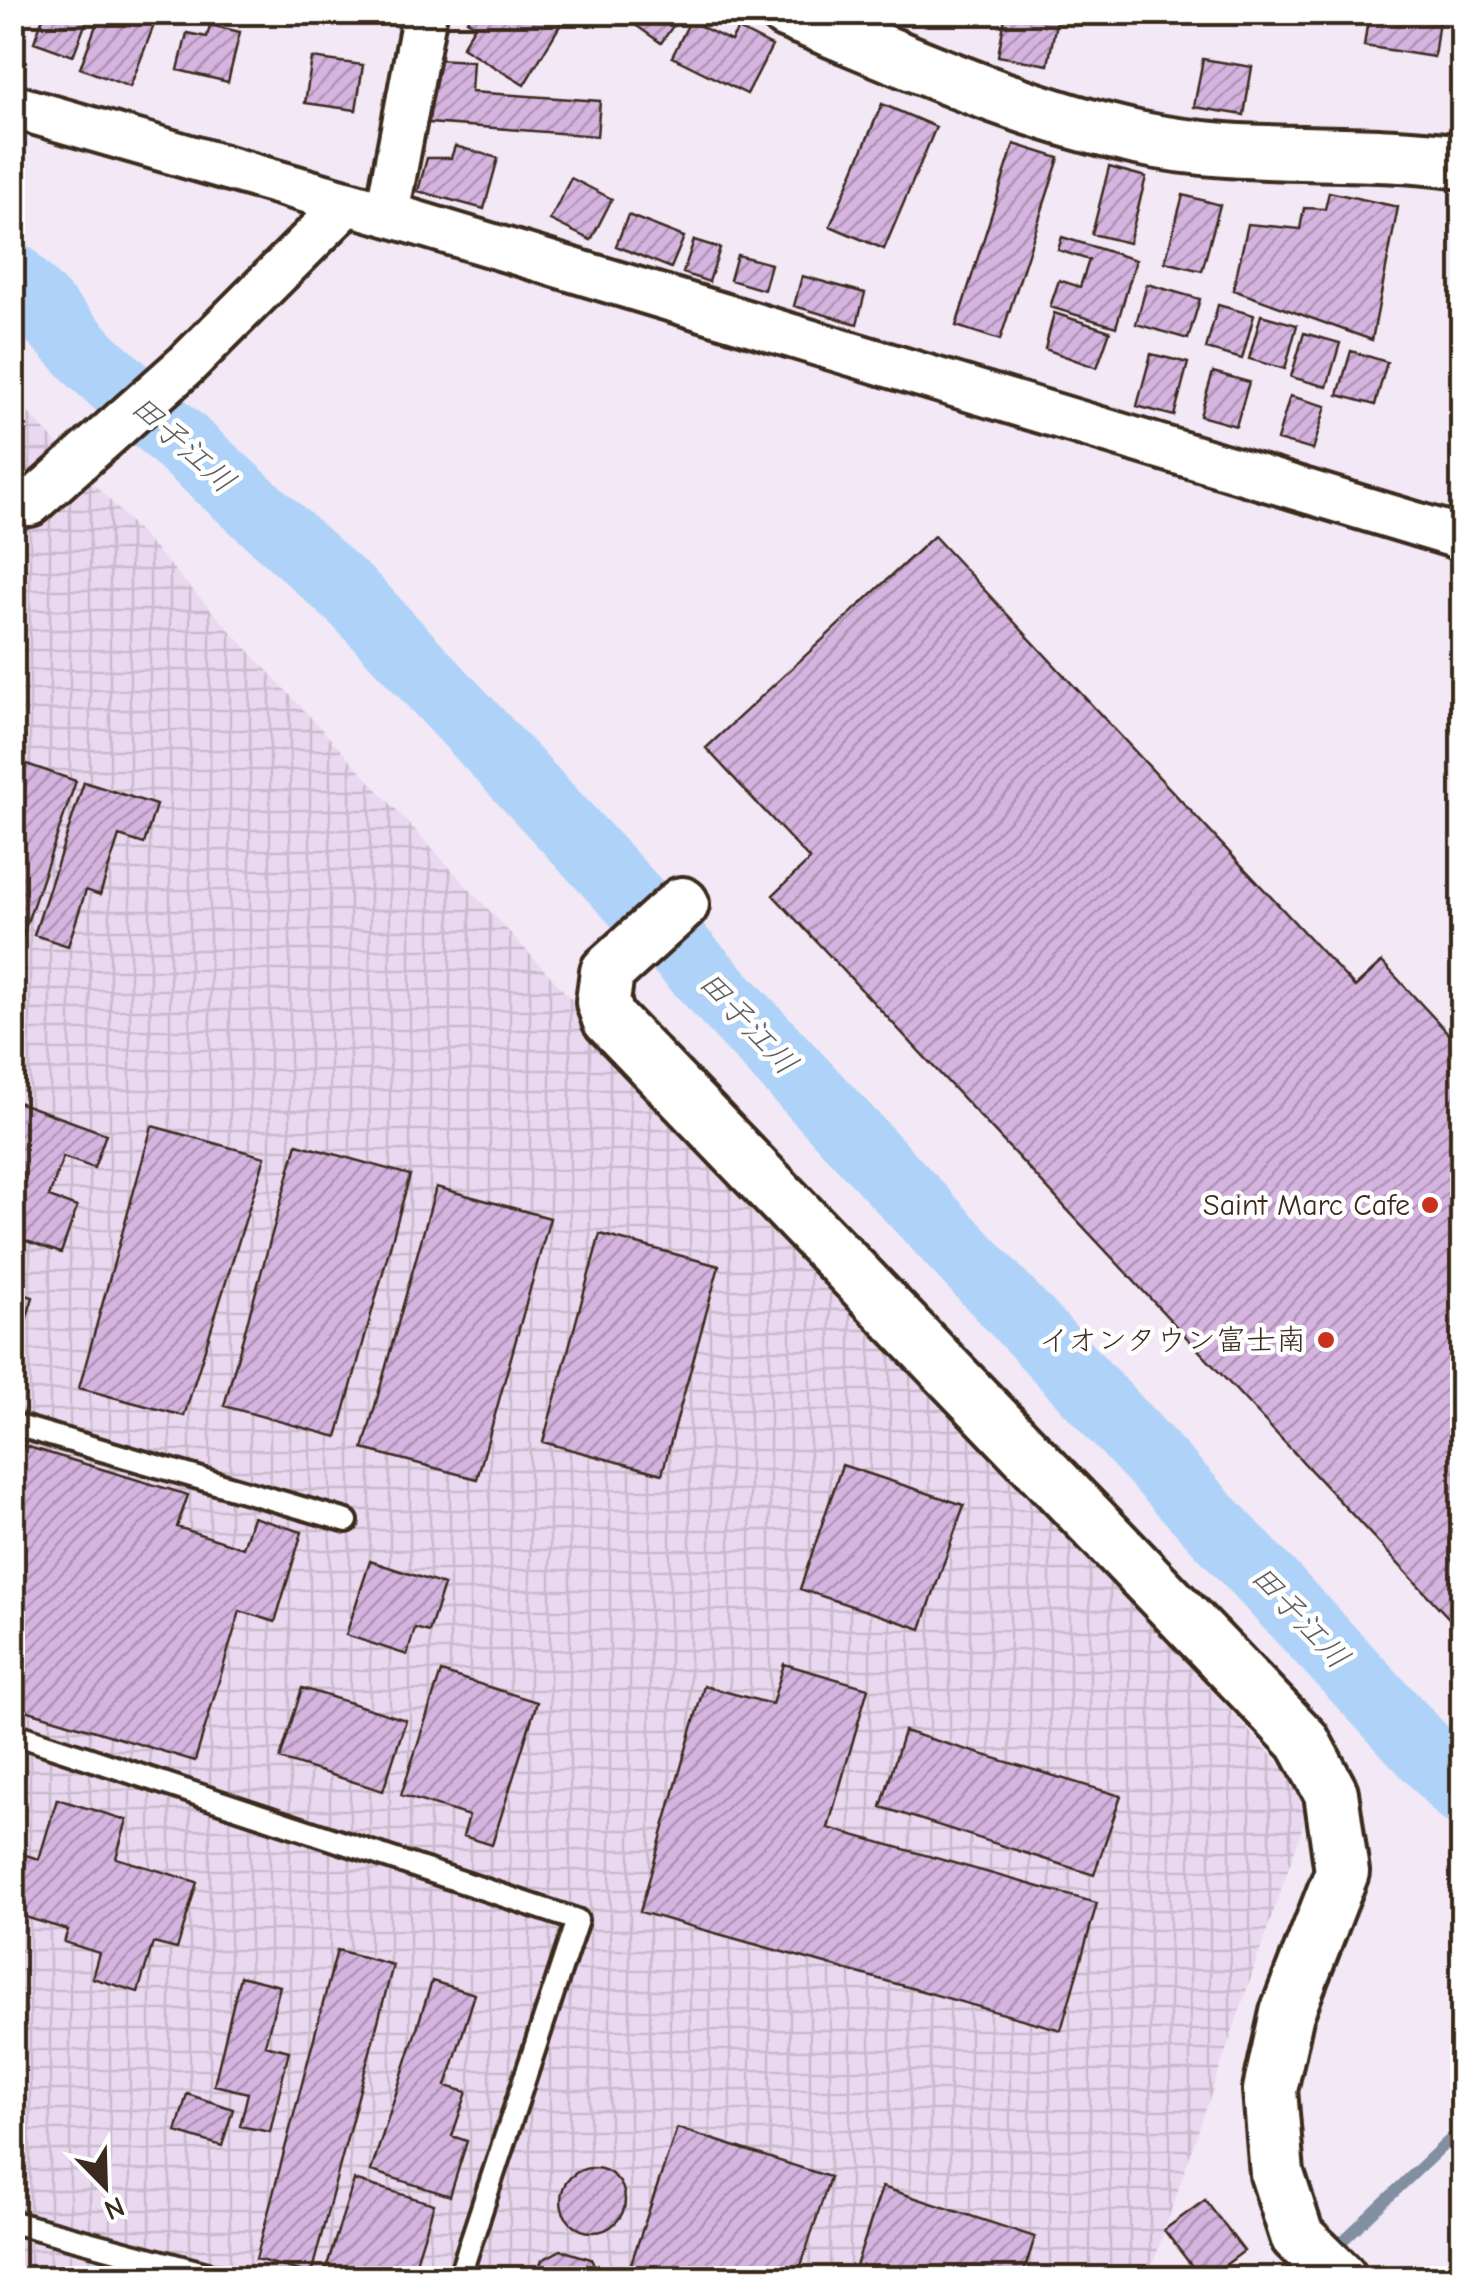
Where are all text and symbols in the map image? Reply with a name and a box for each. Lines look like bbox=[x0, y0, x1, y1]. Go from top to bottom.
water label: 田子江川 bbox=[123, 387, 243, 501]
water label: 田子江川 bbox=[691, 964, 805, 1082]
place label: Saint Marc Cafe bbox=[1203, 1188, 1410, 1223]
marker: Saint Marc Cafe bbox=[1419, 1194, 1441, 1216]
place label: イオンタウン富士南 bbox=[1038, 1323, 1306, 1358]
marker: イオンタウン富士南 bbox=[1315, 1329, 1337, 1351]
water label: 田子江川 bbox=[1243, 1558, 1357, 1676]
north arrow bbox=[55, 2136, 155, 2236]
text: N bbox=[100, 2190, 129, 2226]

